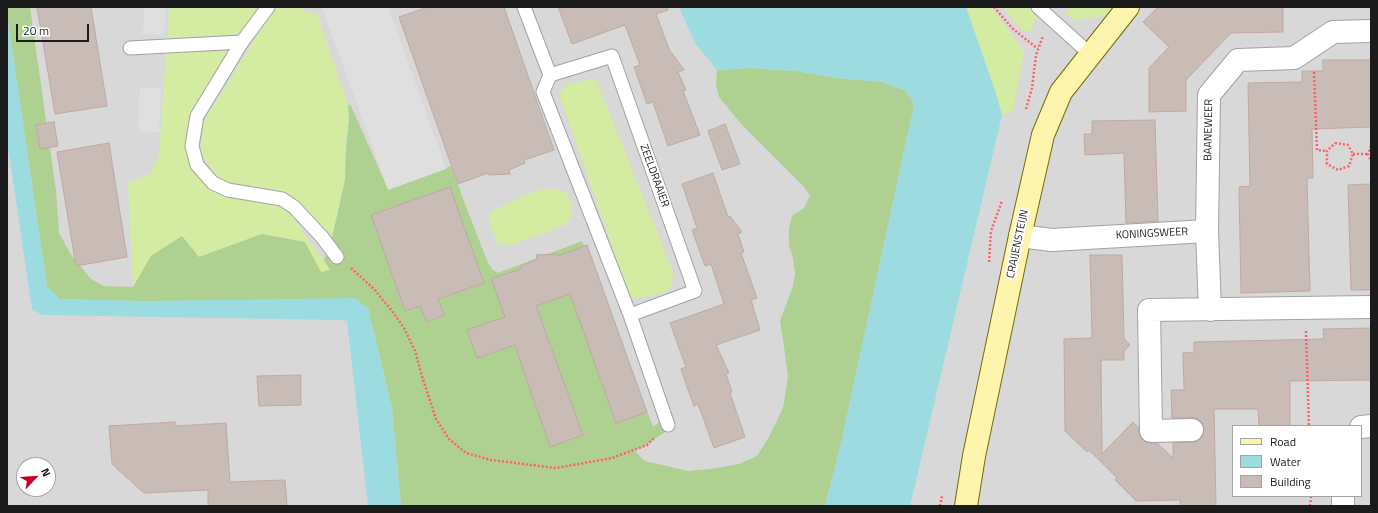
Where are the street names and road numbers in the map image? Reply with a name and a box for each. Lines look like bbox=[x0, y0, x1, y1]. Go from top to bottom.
street label: BAANEWEER bbox=[1202, 99, 1216, 161]
street label: ZEELDRAAIER bbox=[637, 143, 671, 209]
street label: CRAIJENSTEIJN bbox=[1004, 209, 1032, 279]
street label: KONINGSWEER bbox=[1116, 226, 1188, 242]

